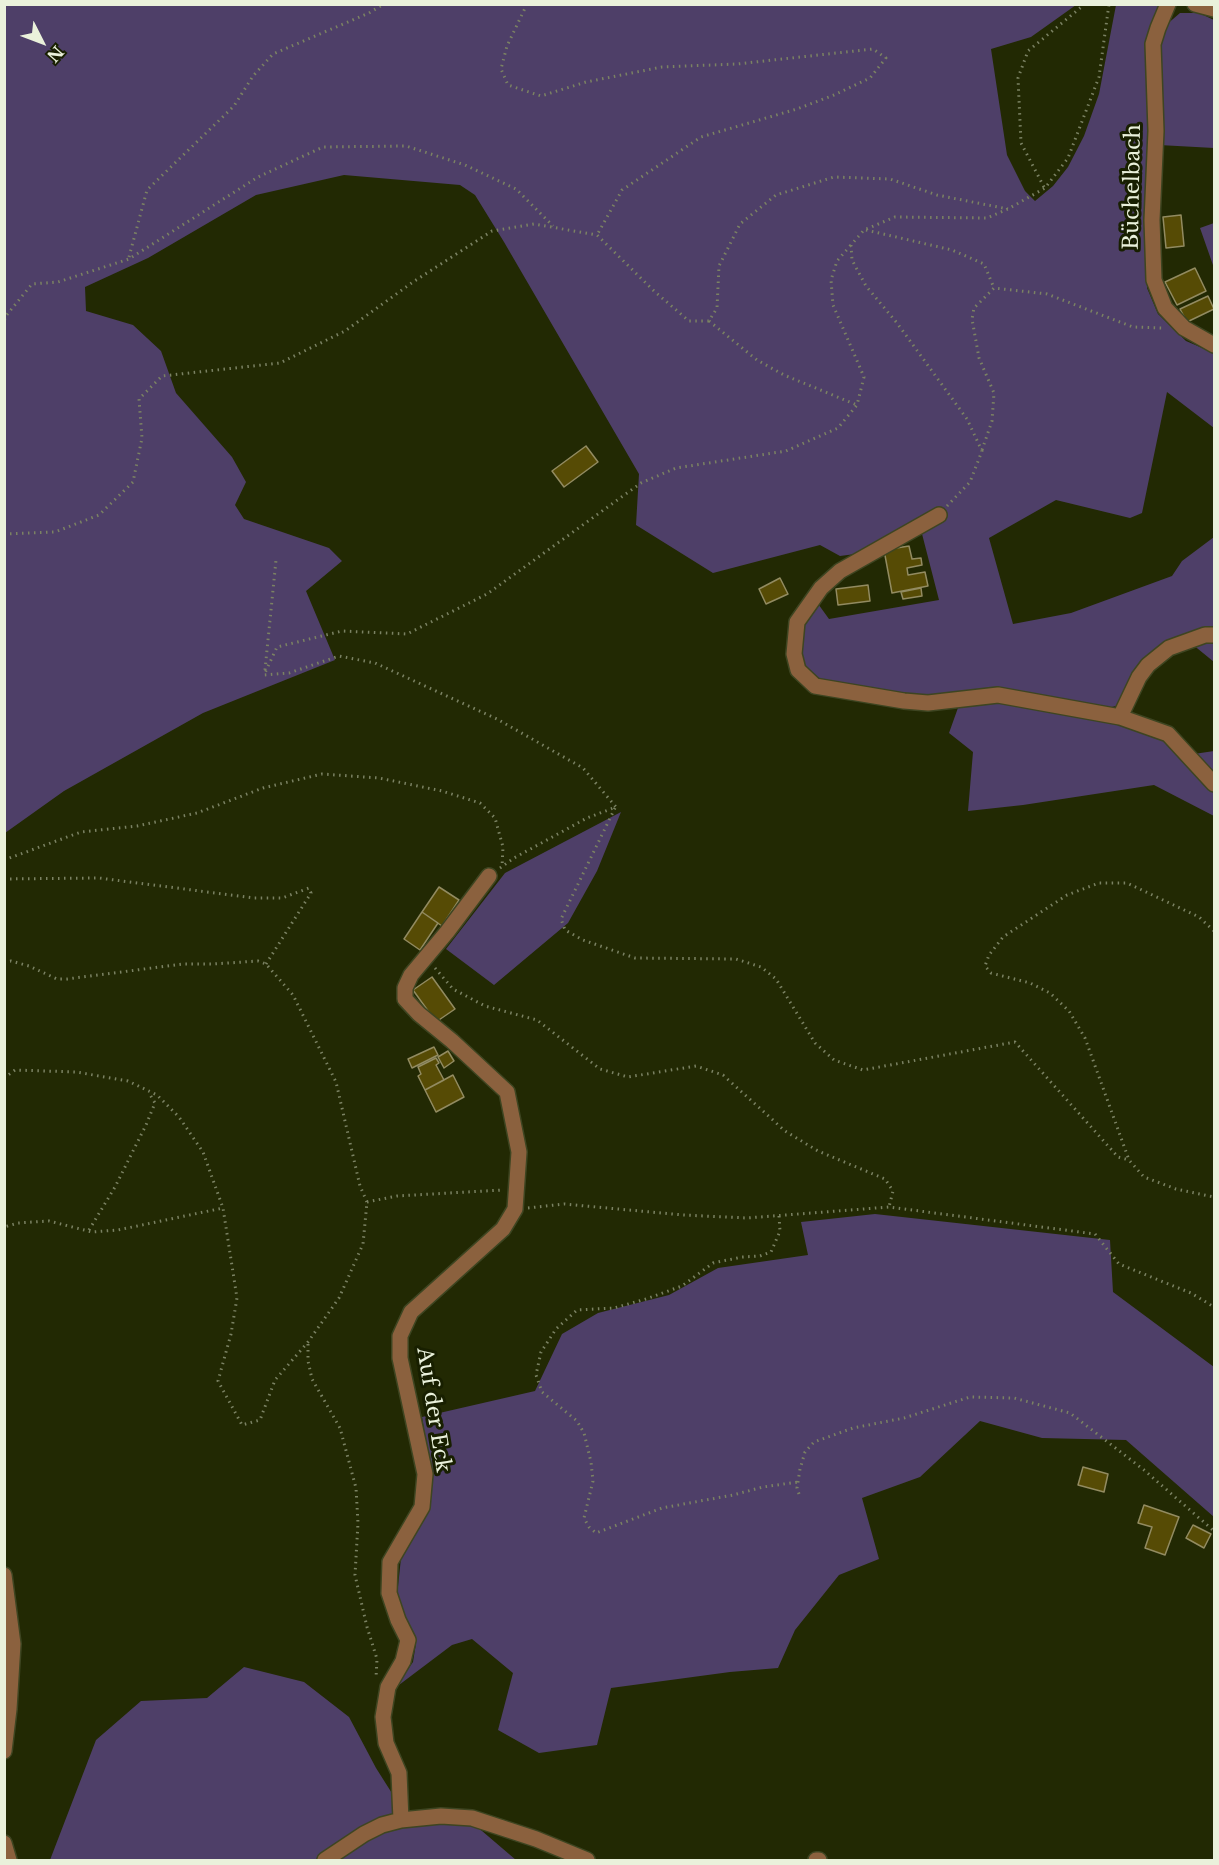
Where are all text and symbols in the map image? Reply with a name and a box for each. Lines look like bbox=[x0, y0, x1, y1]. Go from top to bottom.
north arrow bbox=[12, 12, 72, 72]
text: N bbox=[43, 42, 68, 66]
street label: Büchelbach bbox=[1119, 124, 1147, 250]
street label: Auf der Eck bbox=[411, 1346, 455, 1474]

